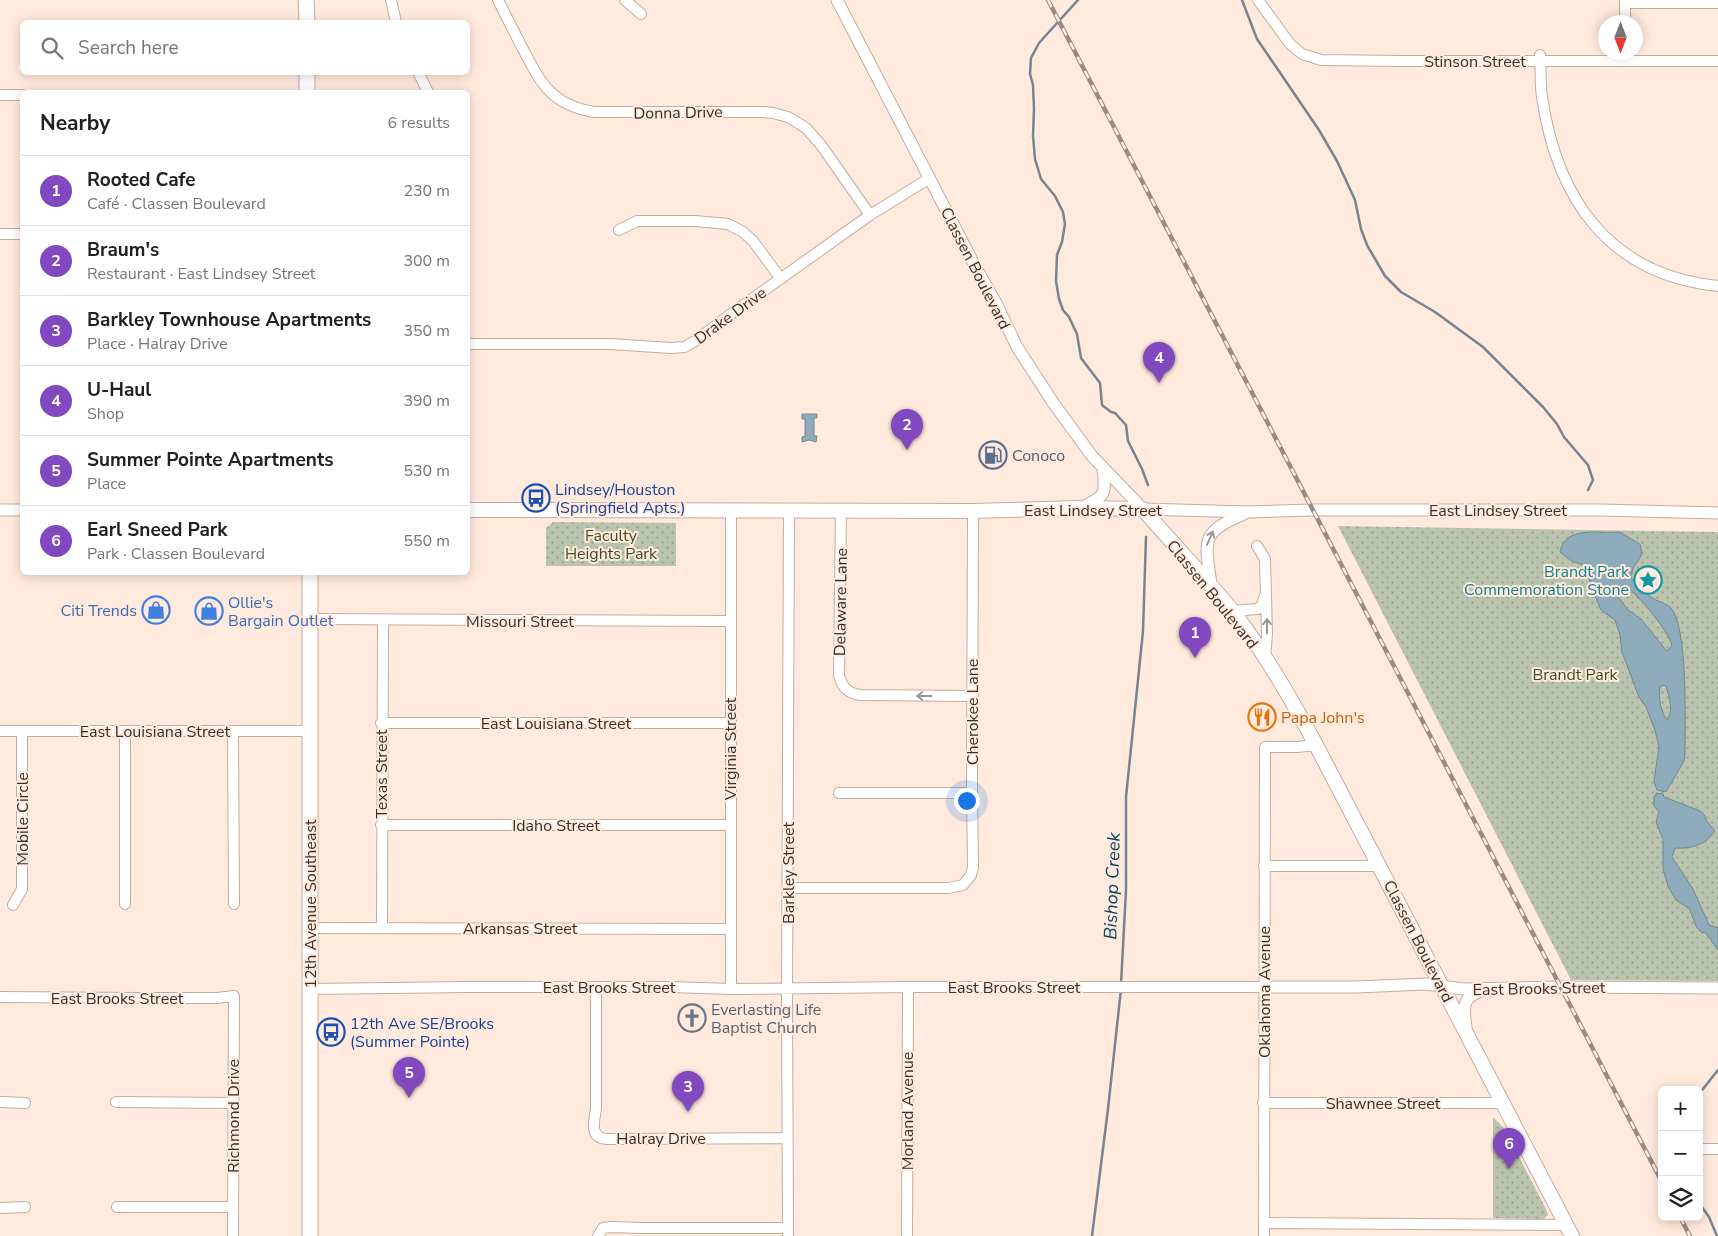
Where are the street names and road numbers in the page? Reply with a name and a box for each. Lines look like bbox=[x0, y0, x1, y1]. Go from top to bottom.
street label: Stinson Street bbox=[1424, 51, 1526, 73]
street label: Donna Drive bbox=[633, 101, 723, 125]
street label: Classen Boulevard bbox=[935, 204, 1015, 333]
street label: Drake Drive bbox=[690, 282, 771, 350]
street label: East Lindsey Street bbox=[1024, 500, 1162, 522]
street label: East Lindsey Street bbox=[1429, 500, 1567, 522]
street label: Classen Boulevard bbox=[1161, 535, 1263, 654]
street label: Delaware Lane bbox=[829, 548, 853, 656]
street label: Missouri Street bbox=[466, 611, 574, 633]
street label: Cherokee Lane bbox=[962, 659, 984, 765]
street label: Virginia Street bbox=[720, 697, 742, 801]
street label: East Louisiana Street bbox=[481, 713, 632, 735]
street label: East Louisiana Street bbox=[80, 721, 231, 743]
street label: Texas Street bbox=[371, 729, 393, 819]
street label: Mobile Circle bbox=[12, 772, 34, 866]
street label: Idaho Street bbox=[512, 815, 600, 837]
street label: 12th Avenue Southeast bbox=[300, 819, 322, 989]
street label: Barkley Street bbox=[778, 822, 800, 924]
street label: Classen Boulevard bbox=[1378, 877, 1458, 1006]
street label: Arkansas Street bbox=[463, 918, 578, 940]
street label: Oklahoma Avenue bbox=[1254, 926, 1276, 1058]
street label: East Brooks Street bbox=[543, 977, 676, 999]
street label: East Brooks Street bbox=[948, 977, 1081, 999]
street label: East Brooks Street bbox=[1473, 977, 1606, 1001]
street label: East Brooks Street bbox=[51, 988, 184, 1010]
street label: Morland Avenue bbox=[897, 1052, 919, 1170]
street label: Richmond Drive bbox=[223, 1059, 245, 1173]
street label: Shawnee Street bbox=[1326, 1093, 1441, 1115]
street label: Halray Drive bbox=[616, 1128, 706, 1150]

